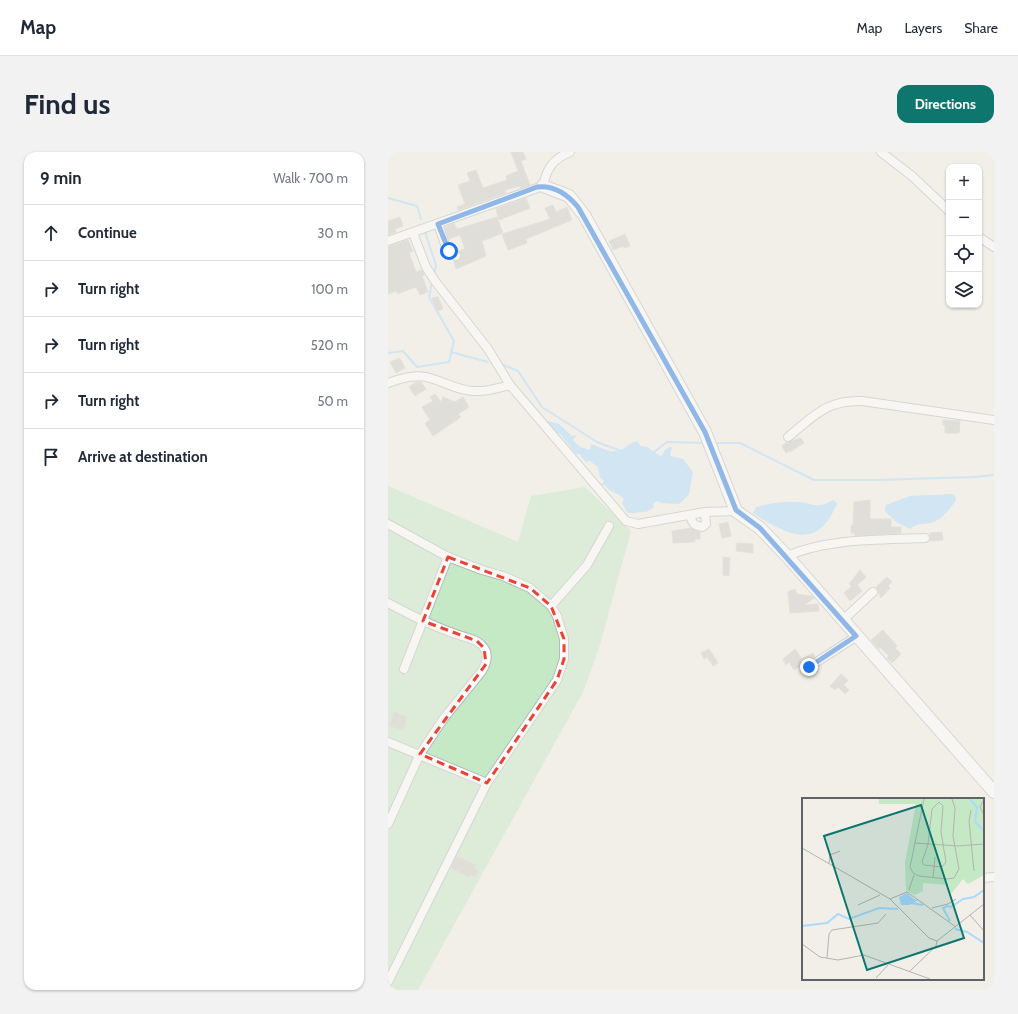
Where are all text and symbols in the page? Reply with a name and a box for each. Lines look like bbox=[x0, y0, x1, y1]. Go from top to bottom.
text: Map bbox=[20, 16, 56, 39]
text: Map bbox=[857, 19, 882, 37]
text: Layers bbox=[904, 19, 942, 37]
text: Share bbox=[964, 19, 998, 37]
button: Directions bbox=[897, 85, 994, 123]
text: Find us bbox=[24, 87, 110, 121]
map controls bbox=[946, 164, 982, 308]
button: + bbox=[946, 164, 982, 200]
text: 9 min bbox=[40, 168, 82, 188]
text: Walk · 700 m bbox=[273, 170, 348, 186]
button: − bbox=[946, 200, 982, 236]
icon: ahead bbox=[40, 222, 62, 244]
text: Continue bbox=[78, 224, 137, 242]
text: 30 m bbox=[318, 225, 348, 241]
button: locate bbox=[946, 236, 982, 272]
route start bbox=[440, 242, 458, 260]
button: layers bbox=[946, 272, 982, 308]
icon: right bbox=[40, 278, 62, 300]
text: Turn right bbox=[78, 280, 139, 298]
text: 100 m bbox=[311, 281, 348, 297]
icon: right bbox=[40, 334, 62, 356]
text: Turn right bbox=[78, 336, 139, 354]
text: 520 m bbox=[311, 337, 348, 353]
icon: right bbox=[40, 390, 62, 412]
text: Turn right bbox=[78, 392, 139, 410]
text: 50 m bbox=[318, 393, 348, 409]
icon: arrive bbox=[40, 446, 62, 468]
text: Arrive at destination bbox=[78, 448, 208, 466]
route end bbox=[800, 658, 818, 676]
inset map bbox=[802, 798, 984, 980]

